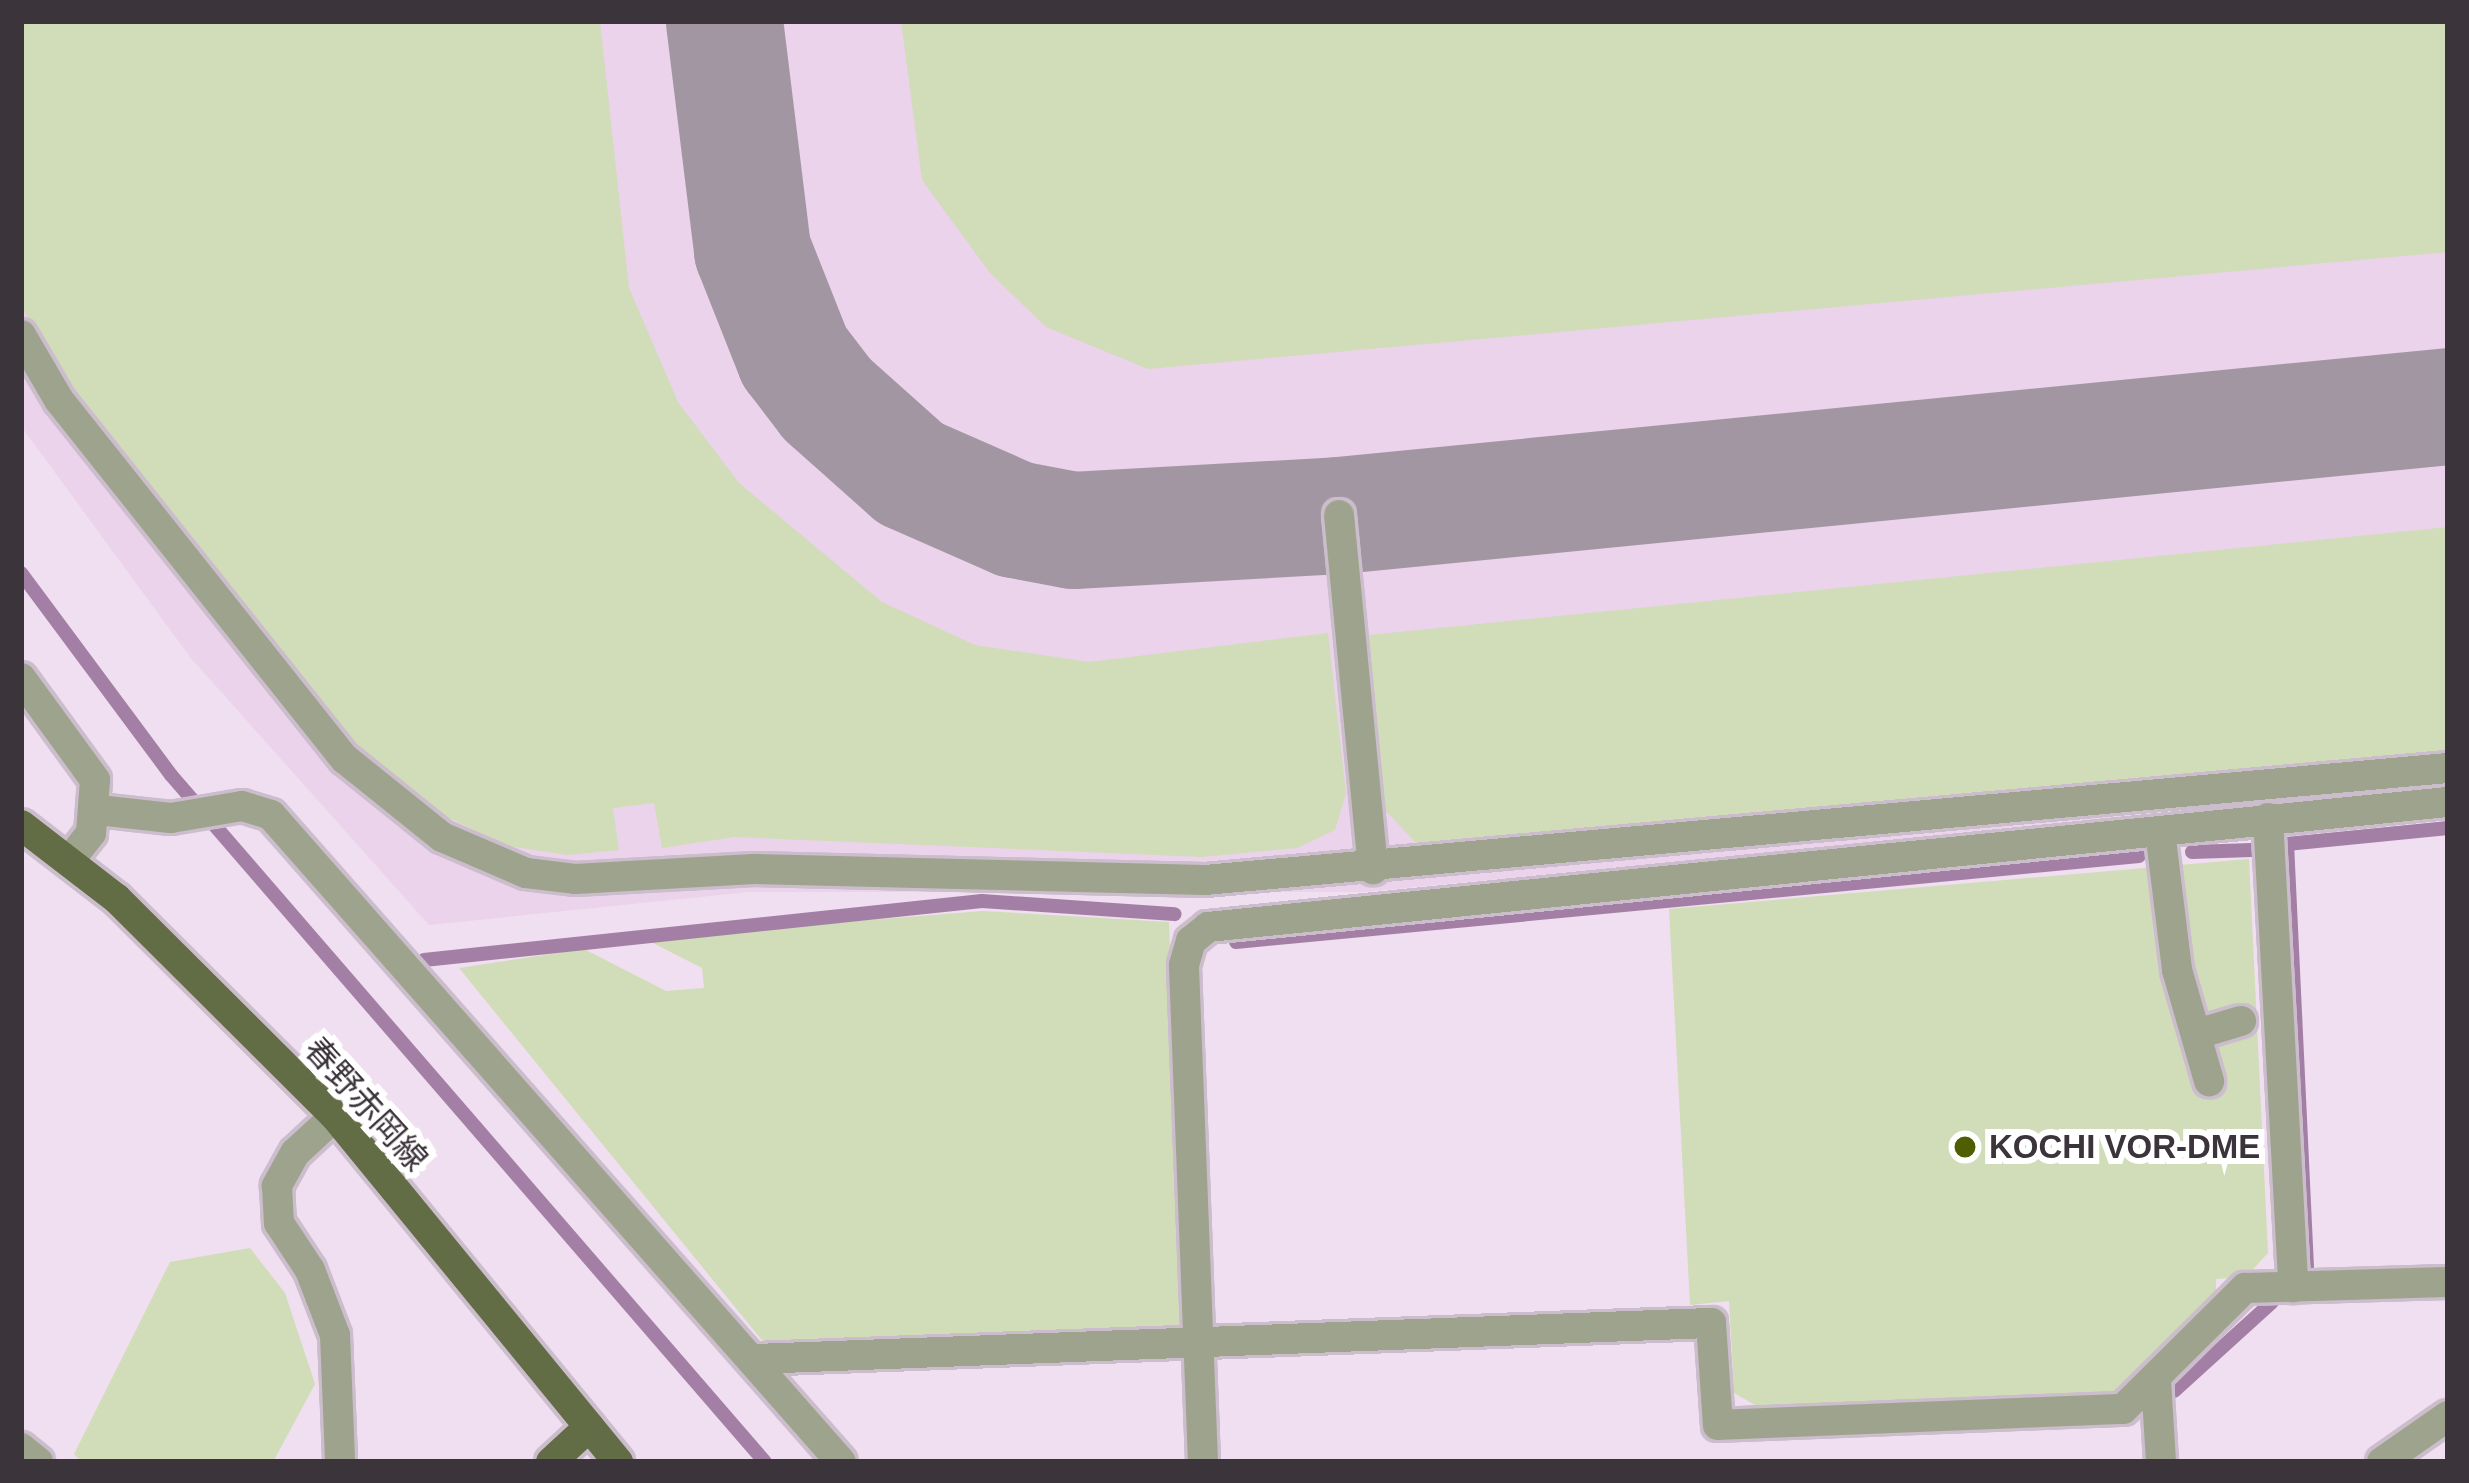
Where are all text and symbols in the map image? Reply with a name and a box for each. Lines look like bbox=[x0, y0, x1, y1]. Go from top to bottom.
street label: 春野赤岡線 bbox=[296, 1029, 436, 1179]
place label: KOCHI VOR-DME bbox=[1989, 1127, 2260, 1167]
marker: KOCHI VOR-DME bbox=[1952, 1134, 1978, 1160]

